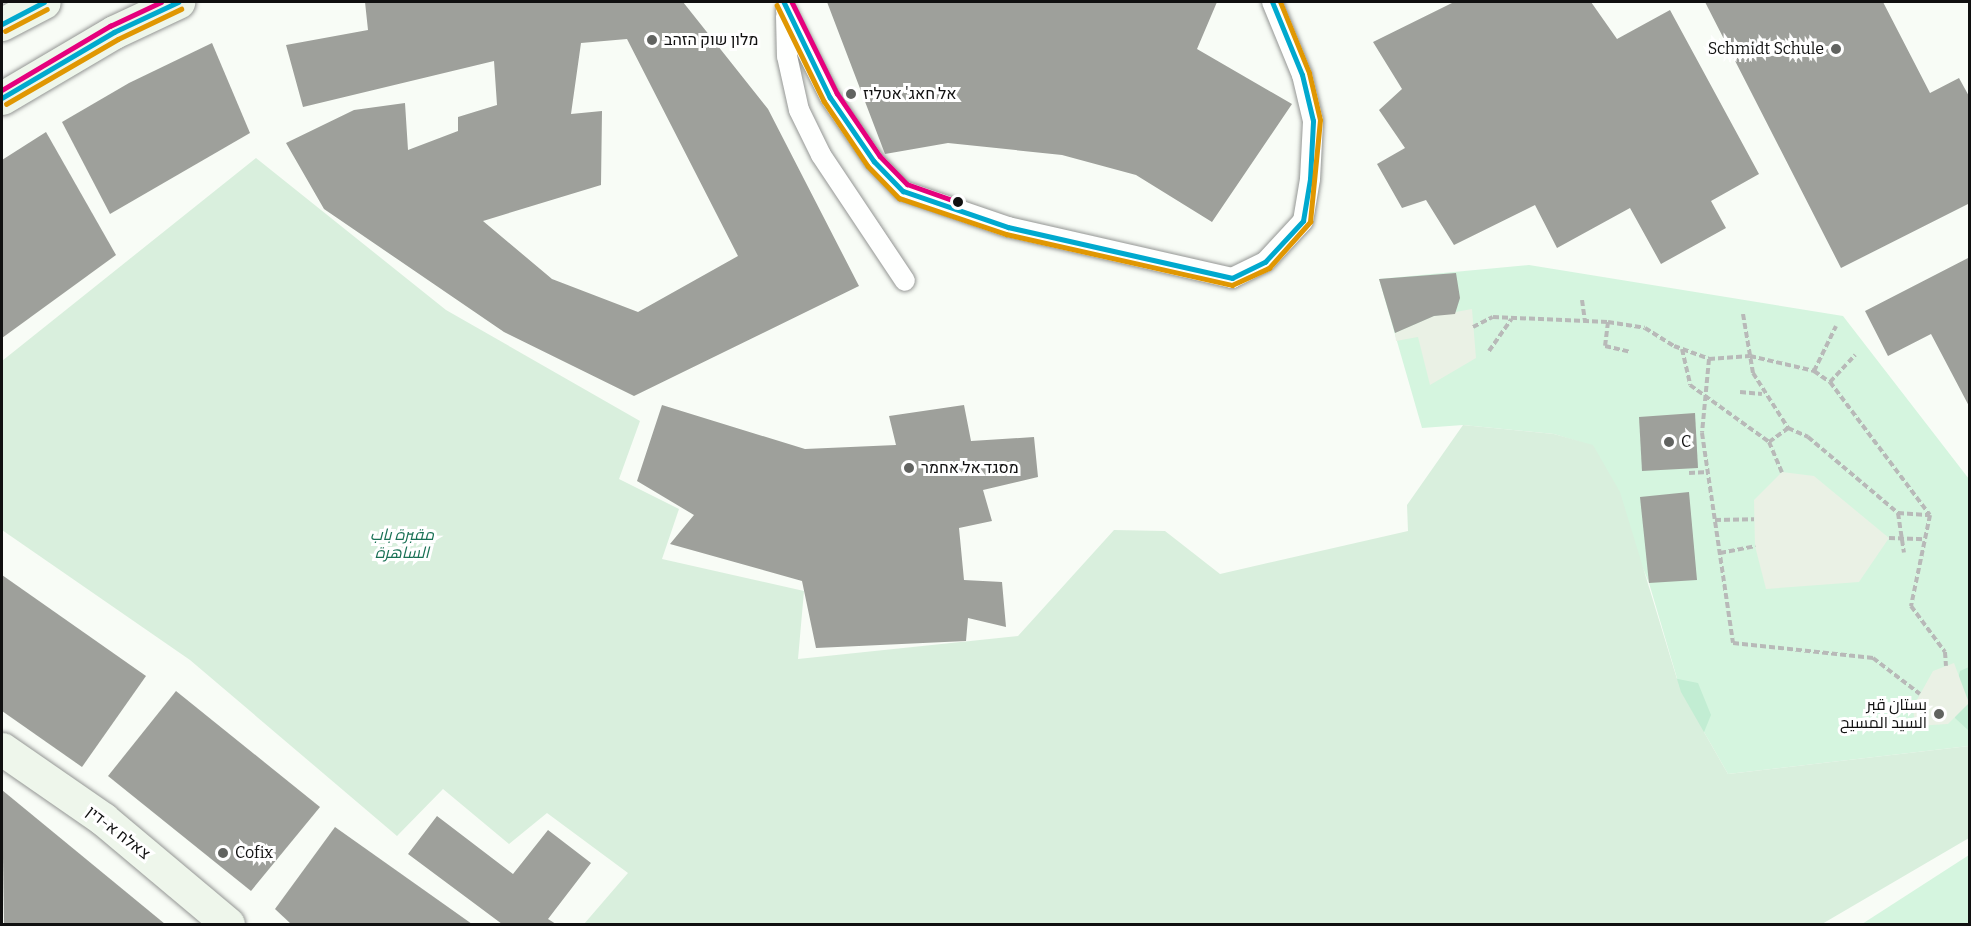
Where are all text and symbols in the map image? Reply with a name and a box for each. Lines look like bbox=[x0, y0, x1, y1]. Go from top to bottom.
place label: מלון שוק הזהב bbox=[664, 30, 758, 50]
marker: מלון שוק הזהב bbox=[645, 33, 659, 47]
place label: Schmidt Schule bbox=[1708, 39, 1824, 59]
marker: Schmidt Schule bbox=[1829, 42, 1843, 56]
place label: אל חאג' אטליז bbox=[863, 84, 957, 104]
marker: אל חאג' אטליז bbox=[844, 87, 858, 101]
unlabelled marker bbox=[952, 196, 964, 208]
place label: C bbox=[1681, 432, 1691, 452]
marker: C bbox=[1662, 435, 1676, 449]
place label: מסגד אל אחמר bbox=[921, 458, 1019, 478]
marker: מסגד אל אחמר bbox=[902, 461, 916, 475]
park label: مقبرة باب الساهرة bbox=[370, 525, 434, 563]
place label: بستان قبر السيد المسيح bbox=[1840, 695, 1927, 733]
marker: بستان قبر السيد المسيح bbox=[1932, 707, 1946, 721]
street label: צאלח א-דין bbox=[82, 802, 154, 864]
place label: Cofix bbox=[235, 843, 273, 863]
marker: Cofix bbox=[216, 846, 230, 860]

